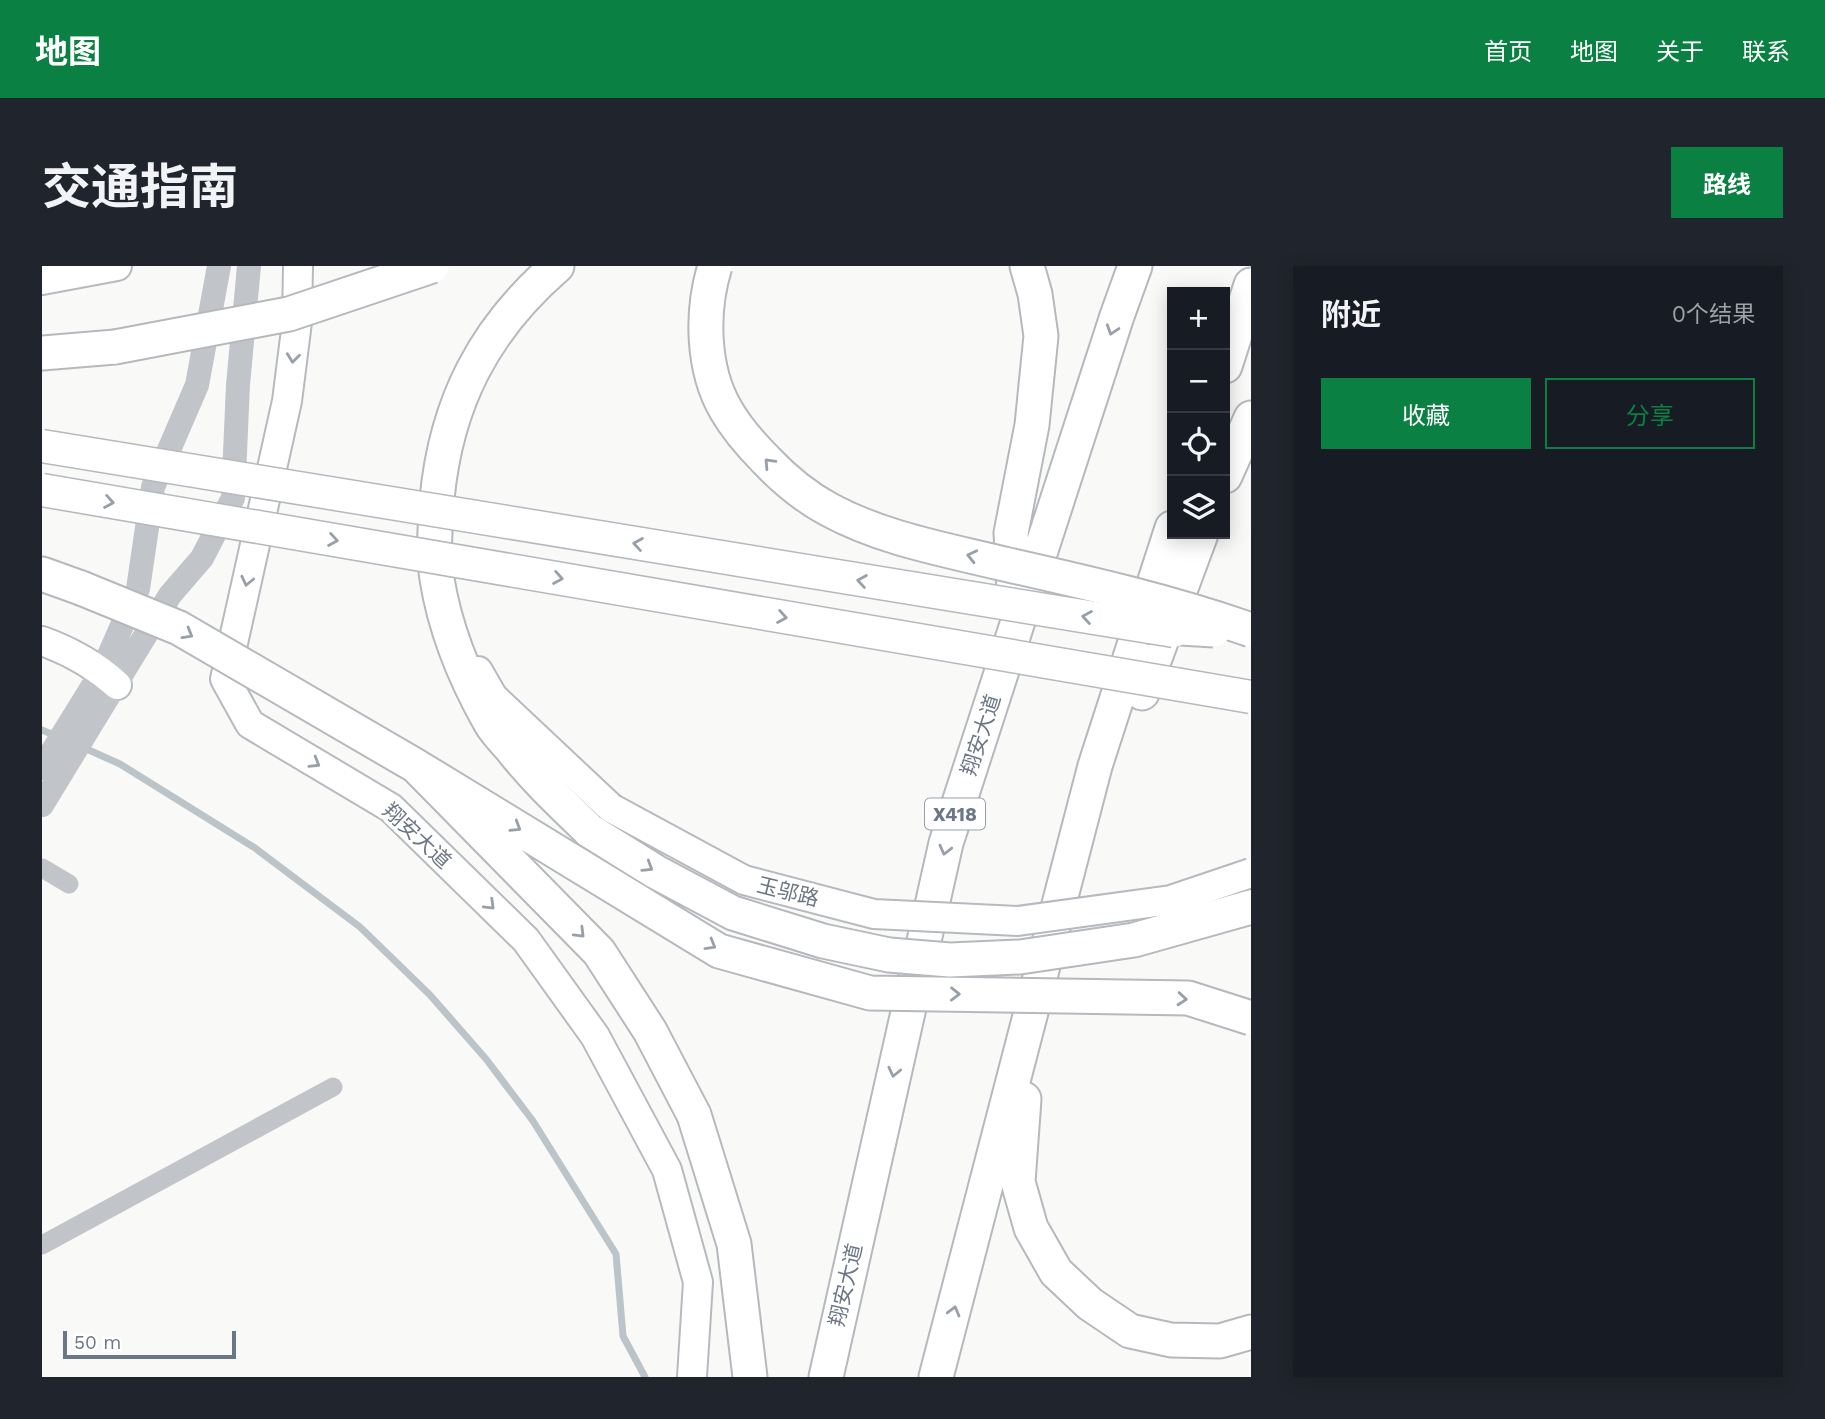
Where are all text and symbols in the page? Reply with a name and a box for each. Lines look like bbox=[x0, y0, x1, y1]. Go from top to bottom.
text: 地图 bbox=[35, 32, 101, 71]
text: 首页 bbox=[1484, 38, 1532, 66]
text: 地图 bbox=[1570, 38, 1618, 66]
text: 关于 bbox=[1656, 38, 1704, 66]
text: 联系 bbox=[1742, 38, 1790, 66]
button: 路线 bbox=[1671, 147, 1783, 218]
text: 交通指南 bbox=[42, 158, 238, 216]
map controls bbox=[1167, 287, 1230, 539]
button: + bbox=[1167, 287, 1230, 350]
text: 附近 bbox=[1321, 297, 1381, 332]
text: 0个结果 bbox=[1672, 301, 1755, 328]
one-way arrow bbox=[1106, 323, 1120, 336]
button: − bbox=[1167, 350, 1230, 413]
one-way arrow bbox=[285, 353, 300, 364]
button: 收藏 bbox=[1321, 378, 1531, 449]
button: 分享 bbox=[1545, 378, 1755, 449]
button: locate bbox=[1167, 413, 1230, 476]
one-way arrow bbox=[765, 458, 777, 471]
button: layers bbox=[1167, 476, 1230, 539]
one-way arrow bbox=[103, 493, 115, 508]
one-way arrow bbox=[328, 532, 339, 547]
one-way arrow bbox=[632, 537, 644, 552]
one-way arrow bbox=[966, 550, 978, 564]
one-way arrow bbox=[552, 570, 564, 585]
one-way arrow bbox=[856, 573, 868, 588]
one-way arrow bbox=[240, 575, 255, 587]
one-way arrow bbox=[776, 609, 788, 624]
one-way arrow bbox=[1081, 609, 1093, 624]
one-way arrow bbox=[181, 626, 194, 639]
street label: 翔安大道 bbox=[956, 691, 1005, 779]
one-way arrow bbox=[308, 754, 321, 767]
street label: 翔安大道 bbox=[378, 798, 457, 873]
road number: X418 bbox=[925, 799, 985, 830]
one-way arrow bbox=[508, 819, 521, 832]
one-way arrow bbox=[938, 844, 953, 856]
one-way arrow bbox=[641, 859, 654, 872]
street label: 玉邬路 bbox=[755, 872, 822, 911]
one-way arrow bbox=[482, 897, 495, 910]
one-way arrow bbox=[572, 924, 585, 937]
one-way arrow bbox=[703, 937, 716, 950]
one-way arrow bbox=[950, 987, 961, 1002]
one-way arrow bbox=[1177, 991, 1188, 1006]
one-way arrow bbox=[888, 1066, 903, 1078]
street label: 翔安大道 bbox=[824, 1241, 867, 1329]
one-way arrow bbox=[945, 1305, 960, 1317]
scale bar bbox=[63, 1328, 236, 1360]
text: 50 m bbox=[74, 1331, 121, 1354]

